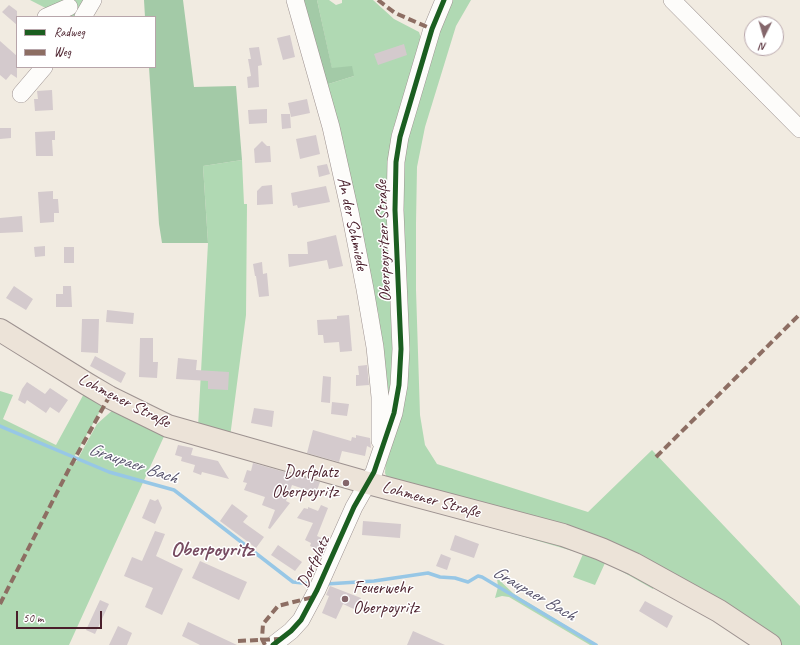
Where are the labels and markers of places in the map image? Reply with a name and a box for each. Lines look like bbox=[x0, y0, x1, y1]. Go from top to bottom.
place label: Dorfplatz Oberpoyritz bbox=[272, 463, 338, 503]
marker: Dorfplatz Oberpoyritz bbox=[341, 478, 351, 488]
place label: Feuerwehr Oberpoyritz bbox=[353, 579, 419, 619]
marker: Feuerwehr Oberpoyritz bbox=[340, 594, 350, 604]

